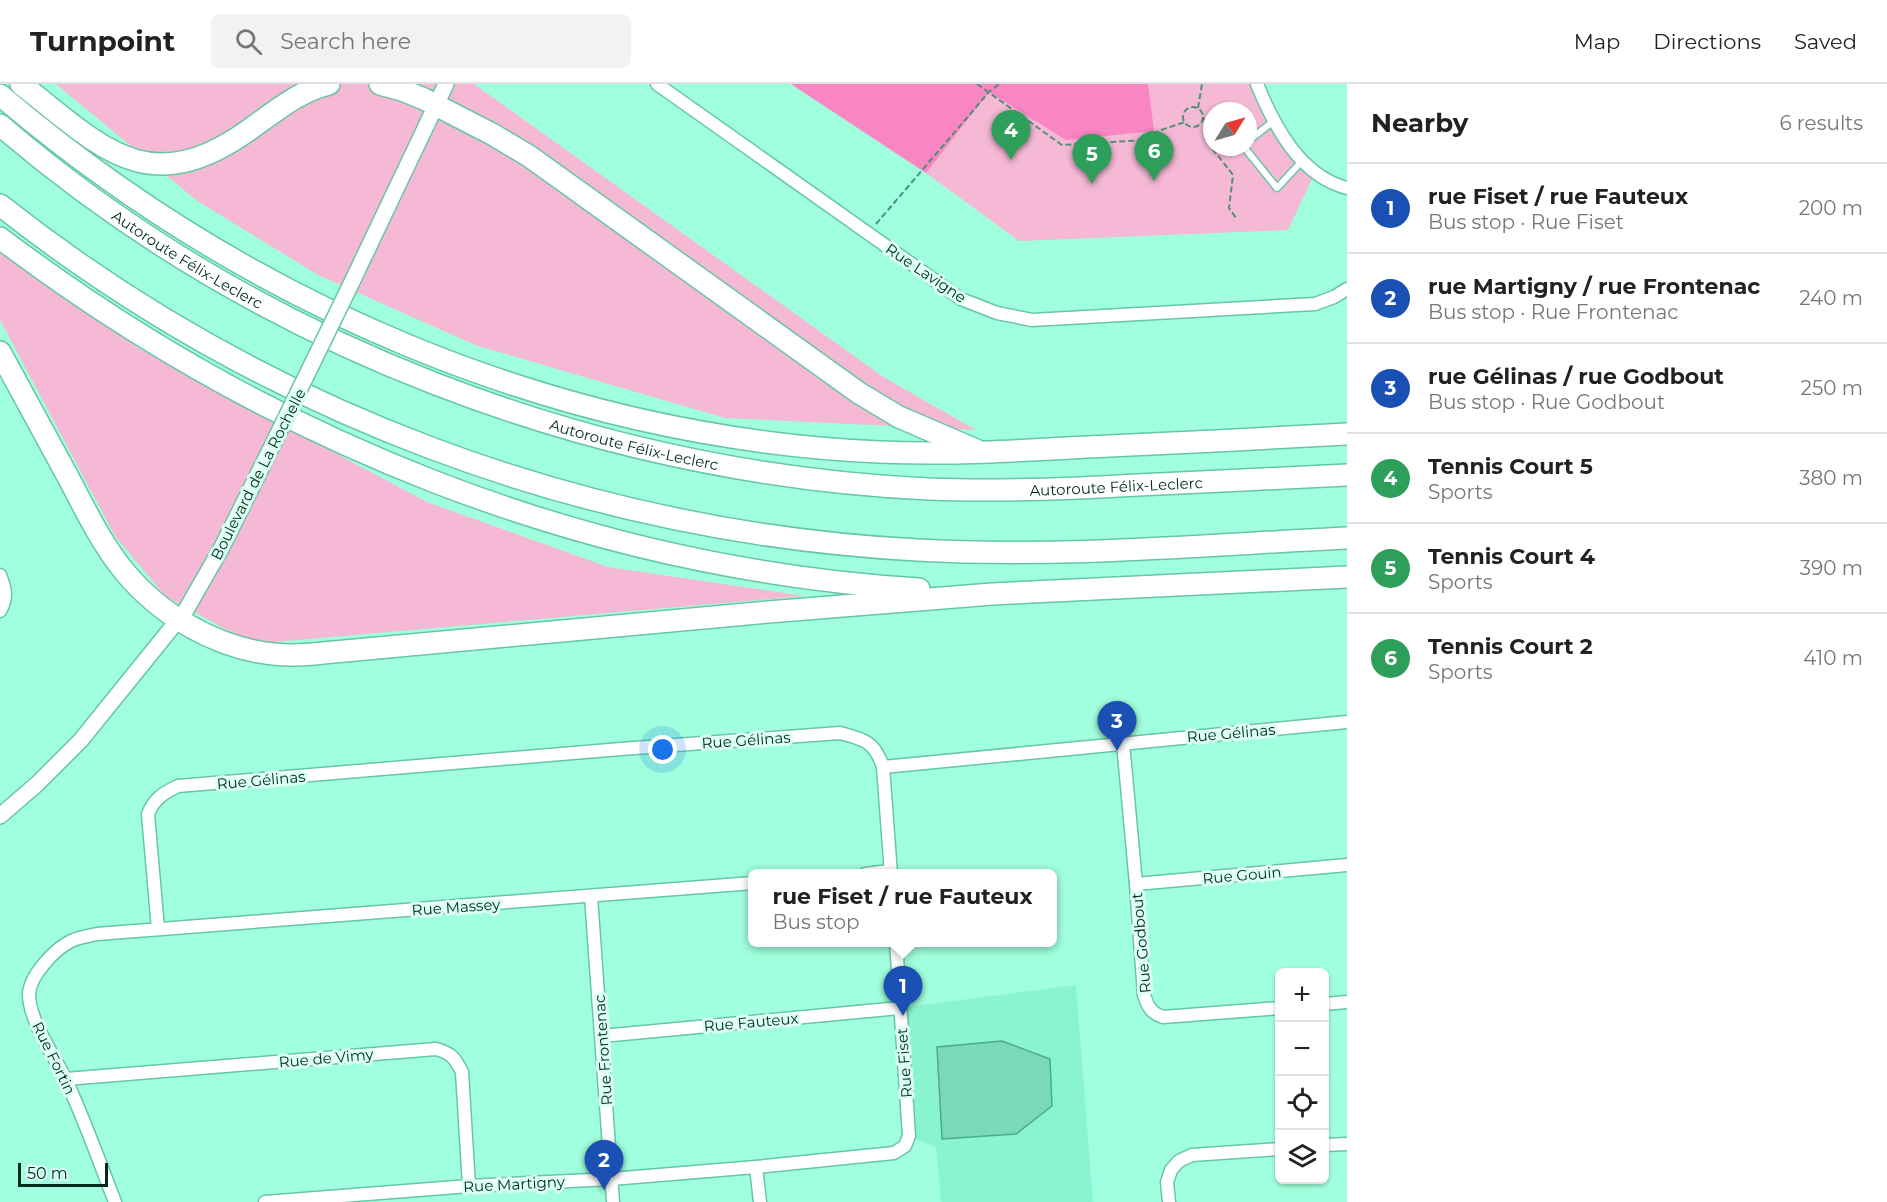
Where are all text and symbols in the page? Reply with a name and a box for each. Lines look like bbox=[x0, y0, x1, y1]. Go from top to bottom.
search box bbox=[211, 14, 631, 68]
text: Turnpoint bbox=[30, 24, 175, 58]
icon: search bbox=[232, 25, 265, 58]
text: Search here bbox=[280, 28, 411, 55]
text: Map bbox=[1574, 29, 1620, 54]
text: Directions bbox=[1653, 29, 1761, 54]
text: Saved bbox=[1794, 29, 1857, 54]
north arrow bbox=[1203, 102, 1257, 156]
text: Nearby bbox=[1371, 107, 1468, 139]
pin: 4 bbox=[992, 110, 1030, 160]
text: 6 results bbox=[1779, 111, 1863, 135]
pin: 6 bbox=[1134, 132, 1174, 181]
pin: 5 bbox=[1072, 135, 1112, 184]
text: rue Fiset / rue Fauteux bbox=[1428, 183, 1688, 210]
text: 1 bbox=[1387, 196, 1394, 220]
text: 200 m bbox=[1799, 196, 1863, 220]
street label: Autoroute Félix-Leclerc bbox=[109, 206, 266, 312]
text: Bus stop · Rue Fiset bbox=[1428, 210, 1624, 234]
street label: Rue Lavigne bbox=[882, 239, 970, 307]
text: rue Martigny / rue Frontenac bbox=[1428, 273, 1760, 300]
text: 2 bbox=[1385, 286, 1396, 310]
text: 240 m bbox=[1799, 286, 1863, 310]
text: Bus stop · Rue Frontenac bbox=[1428, 300, 1679, 324]
text: rue Gélinas / rue Godbout bbox=[1428, 363, 1724, 390]
text: 3 bbox=[1385, 376, 1396, 400]
text: 250 m bbox=[1801, 376, 1863, 400]
street label: Boulevard de La Rochelle bbox=[206, 385, 310, 563]
text: Bus stop · Rue Godbout bbox=[1428, 390, 1665, 414]
street label: Autoroute Félix-Leclerc bbox=[547, 414, 720, 474]
text: Tennis Court 5 bbox=[1428, 453, 1593, 480]
text: 4 bbox=[1384, 466, 1397, 490]
text: 380 m bbox=[1799, 466, 1863, 490]
street label: Autoroute Félix-Leclerc bbox=[1029, 472, 1203, 499]
text: Sports bbox=[1428, 480, 1493, 504]
text: Tennis Court 4 bbox=[1428, 543, 1595, 570]
text: 5 bbox=[1385, 556, 1396, 580]
text: 390 m bbox=[1800, 556, 1863, 580]
text: Sports bbox=[1428, 570, 1493, 594]
text: Tennis Court 2 bbox=[1428, 633, 1593, 660]
text: 6 bbox=[1384, 646, 1397, 670]
text: 410 m bbox=[1803, 646, 1863, 670]
text: Sports bbox=[1428, 660, 1493, 684]
pin: 3 bbox=[1098, 702, 1136, 751]
street label: Rue Gélinas bbox=[1186, 720, 1276, 746]
street label: Rue Gélinas bbox=[701, 727, 791, 753]
your location bbox=[648, 735, 677, 764]
street label: Rue Gélinas bbox=[216, 767, 306, 793]
street label: Rue Gouin bbox=[1202, 862, 1282, 888]
popup bbox=[748, 869, 1057, 947]
text: rue Fiset / rue Fauteux bbox=[772, 883, 1033, 910]
street label: Rue Godbout bbox=[1127, 892, 1155, 994]
street label: Rue Massey bbox=[411, 894, 502, 920]
text: Bus stop bbox=[772, 910, 860, 934]
pin: 1 bbox=[884, 966, 922, 1016]
map controls bbox=[1275, 968, 1329, 1184]
button: + bbox=[1275, 968, 1329, 1022]
street label: Rue Frontenac bbox=[590, 994, 616, 1106]
street label: Rue Fauteux bbox=[703, 1008, 799, 1036]
street label: Rue Fortin bbox=[28, 1018, 80, 1098]
button: − bbox=[1275, 1022, 1329, 1076]
street label: Rue Fiset bbox=[892, 1027, 916, 1099]
street label: Rue de Vimy bbox=[278, 1044, 375, 1072]
button: locate bbox=[1275, 1076, 1329, 1130]
button: layers bbox=[1275, 1130, 1329, 1184]
pin: 2 bbox=[584, 1140, 624, 1190]
scale bar bbox=[18, 1160, 108, 1188]
text: 50 m bbox=[27, 1164, 68, 1183]
street label: Rue Martigny bbox=[463, 1172, 566, 1196]

